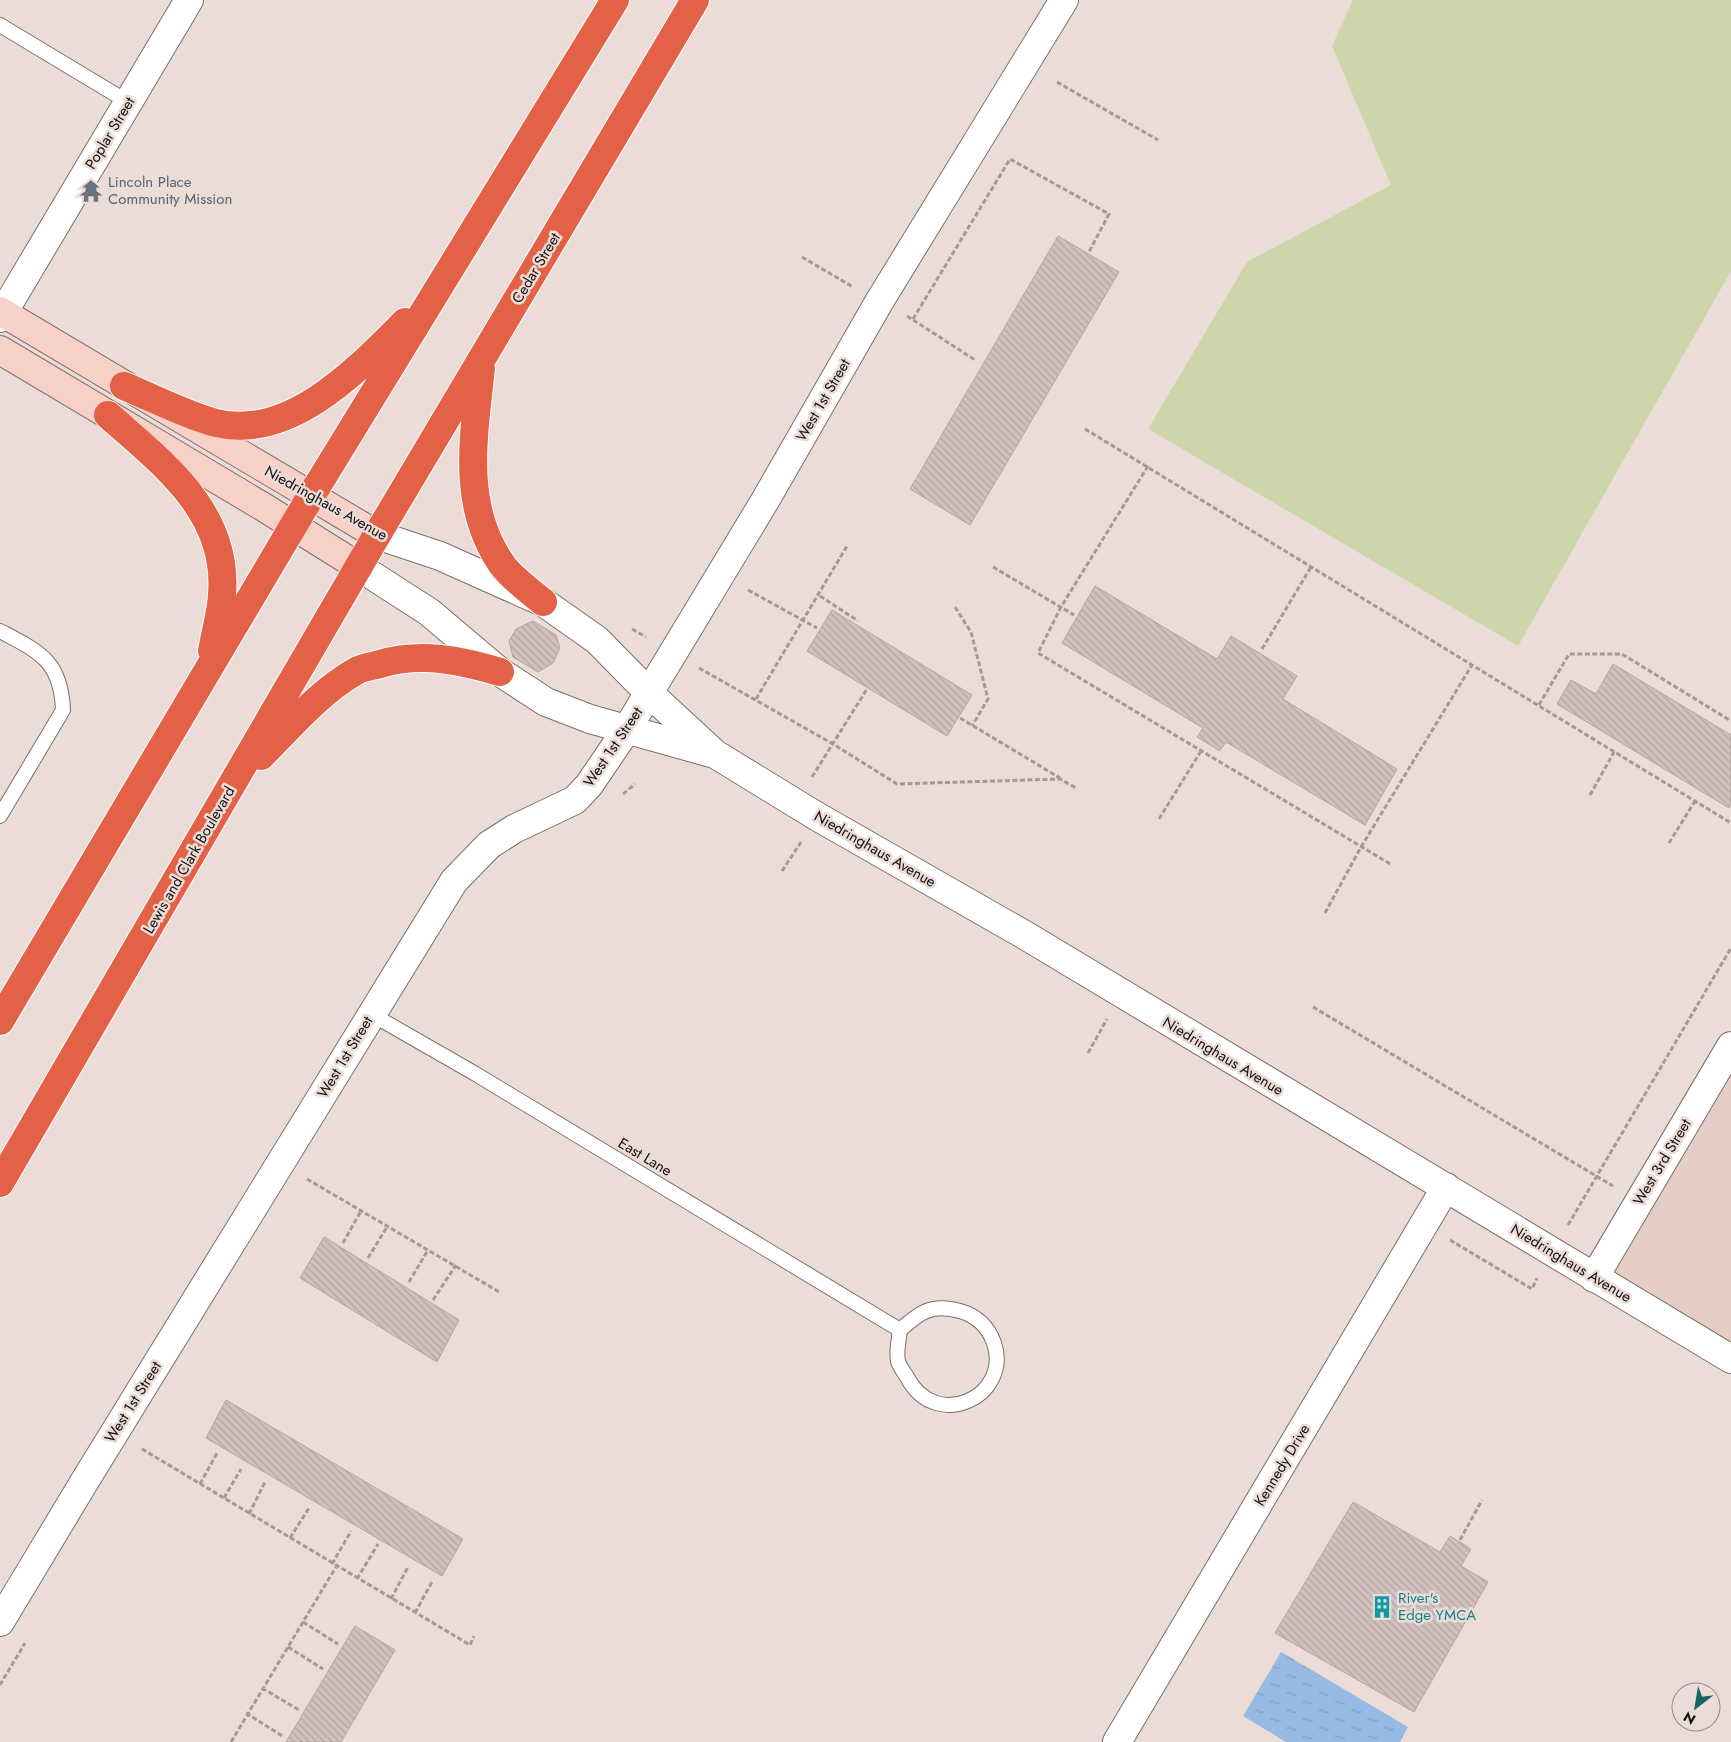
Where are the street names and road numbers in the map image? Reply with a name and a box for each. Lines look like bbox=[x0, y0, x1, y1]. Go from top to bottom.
street label: Poplar Street bbox=[80, 92, 140, 173]
street label: Cedar Street bbox=[506, 228, 566, 308]
street label: West 1st Street bbox=[790, 354, 856, 445]
street label: Niedringhaus Avenue bbox=[261, 460, 392, 546]
street label: West 1st Street bbox=[578, 702, 648, 791]
street label: Lewis and Clark Boulevard bbox=[138, 782, 240, 938]
street label: Niedringhaus Avenue bbox=[810, 805, 940, 893]
street label: West 1st Street bbox=[312, 1011, 378, 1102]
street label: Niedringhaus Avenue bbox=[1158, 1011, 1288, 1101]
street label: West 3rd Street bbox=[1627, 1114, 1697, 1210]
street label: East Lane bbox=[614, 1132, 676, 1182]
street label: Niedringhaus Avenue bbox=[1506, 1218, 1636, 1308]
street label: West 1st Street bbox=[99, 1357, 167, 1447]
street label: Kennedy Drive bbox=[1249, 1420, 1315, 1510]

